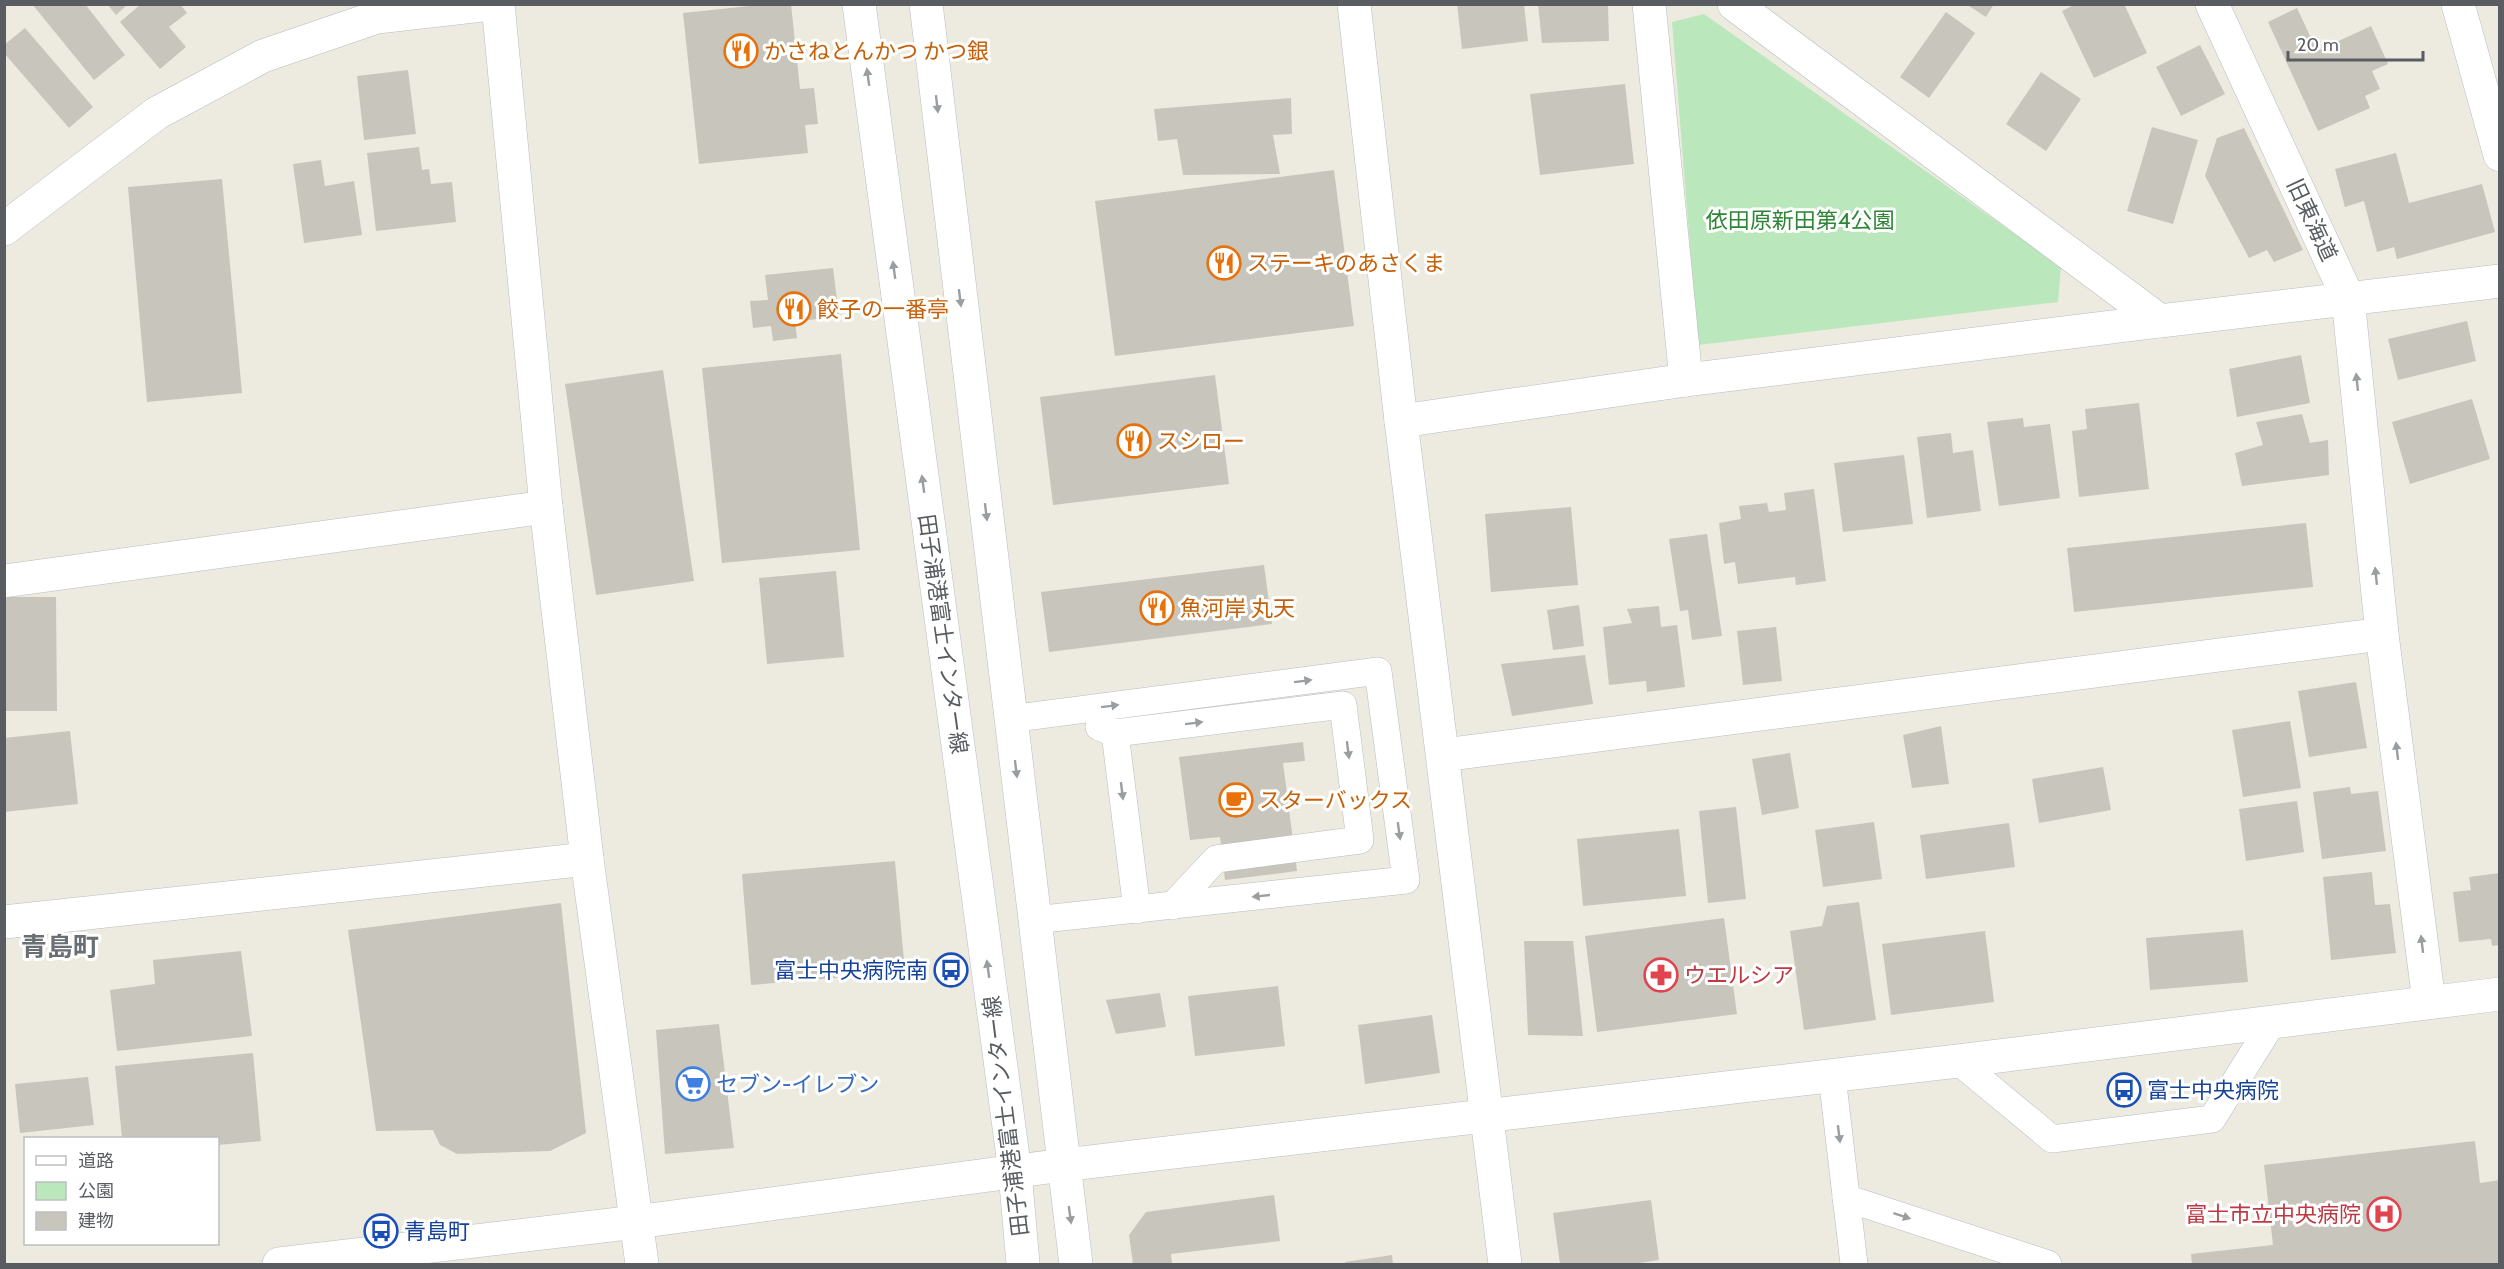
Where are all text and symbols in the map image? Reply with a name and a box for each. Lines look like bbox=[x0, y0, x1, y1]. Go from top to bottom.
scale bar bbox=[2288, 24, 2423, 62]
restaurant icon: かさねとんかつ かつ銀 bbox=[723, 33, 759, 69]
text: 20 m bbox=[2297, 34, 2339, 56]
place label: かさねとんかつ かつ銀 bbox=[764, 38, 989, 65]
one-way arrow bbox=[864, 67, 873, 86]
one-way arrow bbox=[933, 95, 942, 114]
street label: 旧東海道 bbox=[2281, 174, 2343, 266]
park label: 依田原新田第4公園 bbox=[1706, 207, 1894, 234]
restaurant icon: ステーキのあさくま bbox=[1206, 245, 1242, 281]
place label: ステーキのあさくま bbox=[1247, 250, 1445, 277]
one-way arrow bbox=[890, 260, 899, 279]
one-way arrow bbox=[955, 289, 965, 308]
restaurant icon: 餃子の一番亭 bbox=[776, 291, 812, 327]
place label: 餃子の一番亭 bbox=[817, 296, 949, 323]
one-way arrow bbox=[2352, 372, 2362, 391]
restaurant icon: スシロー bbox=[1116, 423, 1152, 459]
place label: スシロー bbox=[1157, 428, 1245, 455]
one-way arrow bbox=[918, 474, 927, 493]
one-way arrow bbox=[981, 503, 990, 522]
street label: 田子浦港富士インター線 bbox=[913, 512, 973, 756]
one-way arrow bbox=[2371, 566, 2381, 585]
restaurant icon: 魚河岸 丸天 bbox=[1139, 590, 1175, 626]
place label: 魚河岸 丸天 bbox=[1180, 595, 1295, 622]
one-way arrow bbox=[1294, 676, 1313, 685]
one-way arrow bbox=[1100, 701, 1119, 710]
one-way arrow bbox=[1184, 719, 1203, 728]
one-way arrow bbox=[1344, 740, 1353, 759]
one-way arrow bbox=[2392, 741, 2401, 760]
one-way arrow bbox=[1011, 759, 1021, 778]
one-way arrow bbox=[1117, 781, 1127, 800]
cafe icon: スターバックス bbox=[1218, 782, 1254, 818]
place label: スターバックス bbox=[1259, 787, 1412, 814]
one-way arrow bbox=[1394, 821, 1404, 840]
one-way arrow bbox=[1252, 891, 1271, 901]
district label: 青島町 bbox=[21, 931, 99, 963]
one-way arrow bbox=[2417, 934, 2426, 953]
bus stop icon: 富士中央病院南 bbox=[933, 952, 969, 988]
place label: 富士中央病院南 bbox=[774, 957, 928, 984]
pharmacy icon: ウエルシア bbox=[1643, 957, 1679, 993]
one-way arrow bbox=[983, 959, 992, 978]
place label: ウエルシア bbox=[1684, 962, 1794, 989]
street label: 田子浦港富士インター線 bbox=[978, 994, 1034, 1238]
supermarket icon: セブン-イレブン bbox=[675, 1066, 711, 1102]
place label: セブン-イレブン bbox=[716, 1071, 879, 1098]
bus stop icon: 富士中央病院 bbox=[2106, 1072, 2142, 1108]
place label: 富士中央病院 bbox=[2147, 1077, 2279, 1104]
one-way arrow bbox=[1834, 1124, 1843, 1143]
legend bbox=[24, 1137, 219, 1245]
text: 道路 bbox=[78, 1150, 114, 1172]
text: 公園 bbox=[78, 1180, 114, 1202]
hospital icon: 富士市立中央病院 bbox=[2366, 1196, 2402, 1232]
place label: 富士市立中央病院 bbox=[2185, 1201, 2361, 1228]
one-way arrow bbox=[1065, 1205, 1074, 1224]
text: 建物 bbox=[78, 1210, 114, 1232]
one-way arrow bbox=[1893, 1212, 1911, 1221]
bus stop icon: 青島町 bbox=[363, 1213, 399, 1249]
place label: 青島町 bbox=[404, 1218, 470, 1245]

